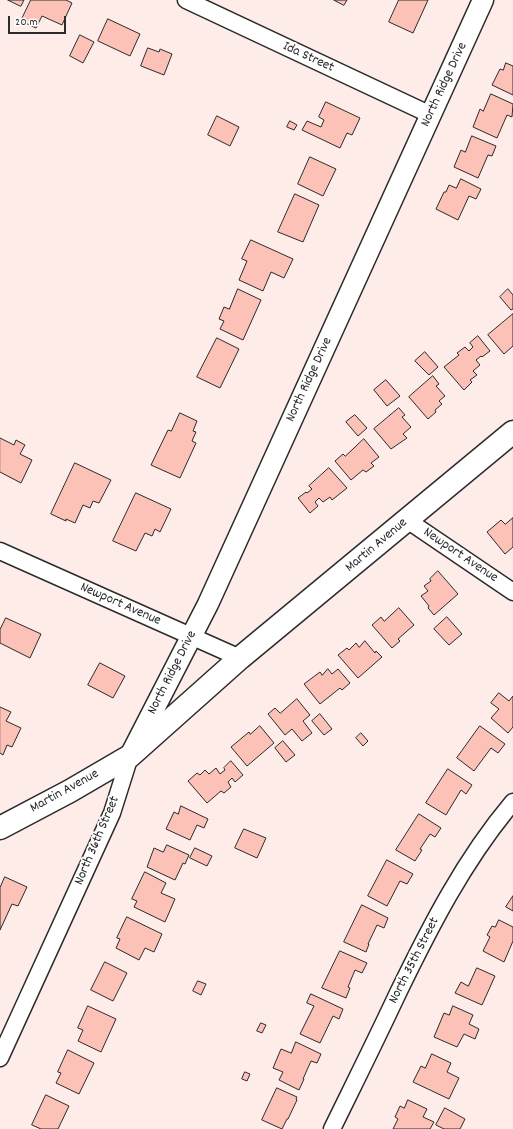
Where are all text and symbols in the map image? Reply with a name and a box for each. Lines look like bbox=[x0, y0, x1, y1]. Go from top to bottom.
scale bar bbox=[10, 8, 68, 34]
text: 20 m bbox=[15, 14, 38, 31]
street label: Ida Street bbox=[280, 39, 336, 77]
street label: North Ridge Drive bbox=[418, 40, 472, 130]
street label: North Ridge Drive bbox=[283, 335, 337, 425]
street label: Martin Avenue bbox=[343, 515, 411, 577]
street label: Newport Avenue bbox=[419, 525, 501, 587]
street label: Newport Avenue bbox=[77, 580, 163, 630]
street label: North Ridge Drive bbox=[145, 628, 201, 718]
street label: Martin Avenue bbox=[28, 766, 102, 818]
street label: North 36th Street bbox=[72, 794, 124, 888]
street label: North 35th Street bbox=[386, 915, 444, 1007]

